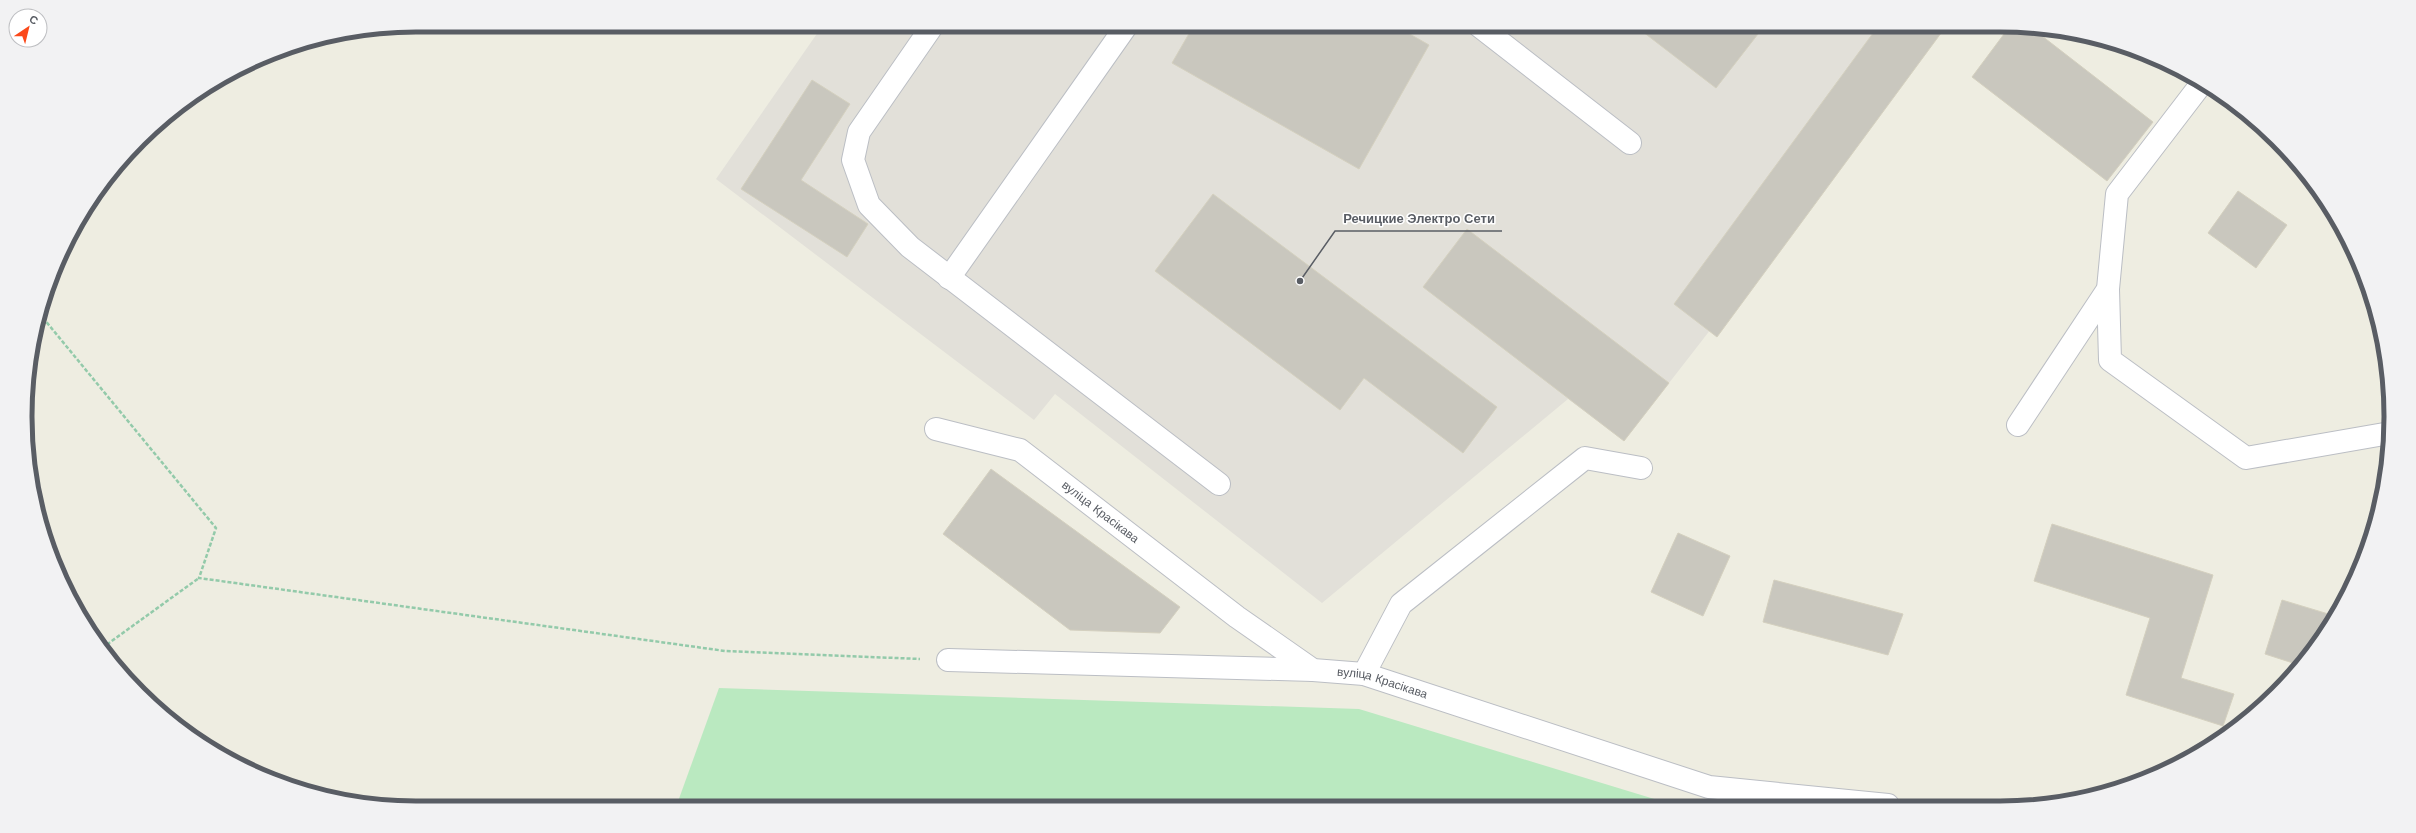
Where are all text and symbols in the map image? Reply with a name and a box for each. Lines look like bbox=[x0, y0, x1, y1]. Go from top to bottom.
north arrow bbox=[8, 8, 48, 48]
text: С bbox=[26, 13, 40, 28]
callout: Речицкие Электро Сети bbox=[1335, 206, 1502, 231]
text: Речицкие Электро Сети bbox=[1343, 211, 1495, 226]
street label: вуліца Красікава bbox=[1059, 478, 1142, 546]
street label: вуліца Красікава bbox=[1337, 665, 1430, 701]

